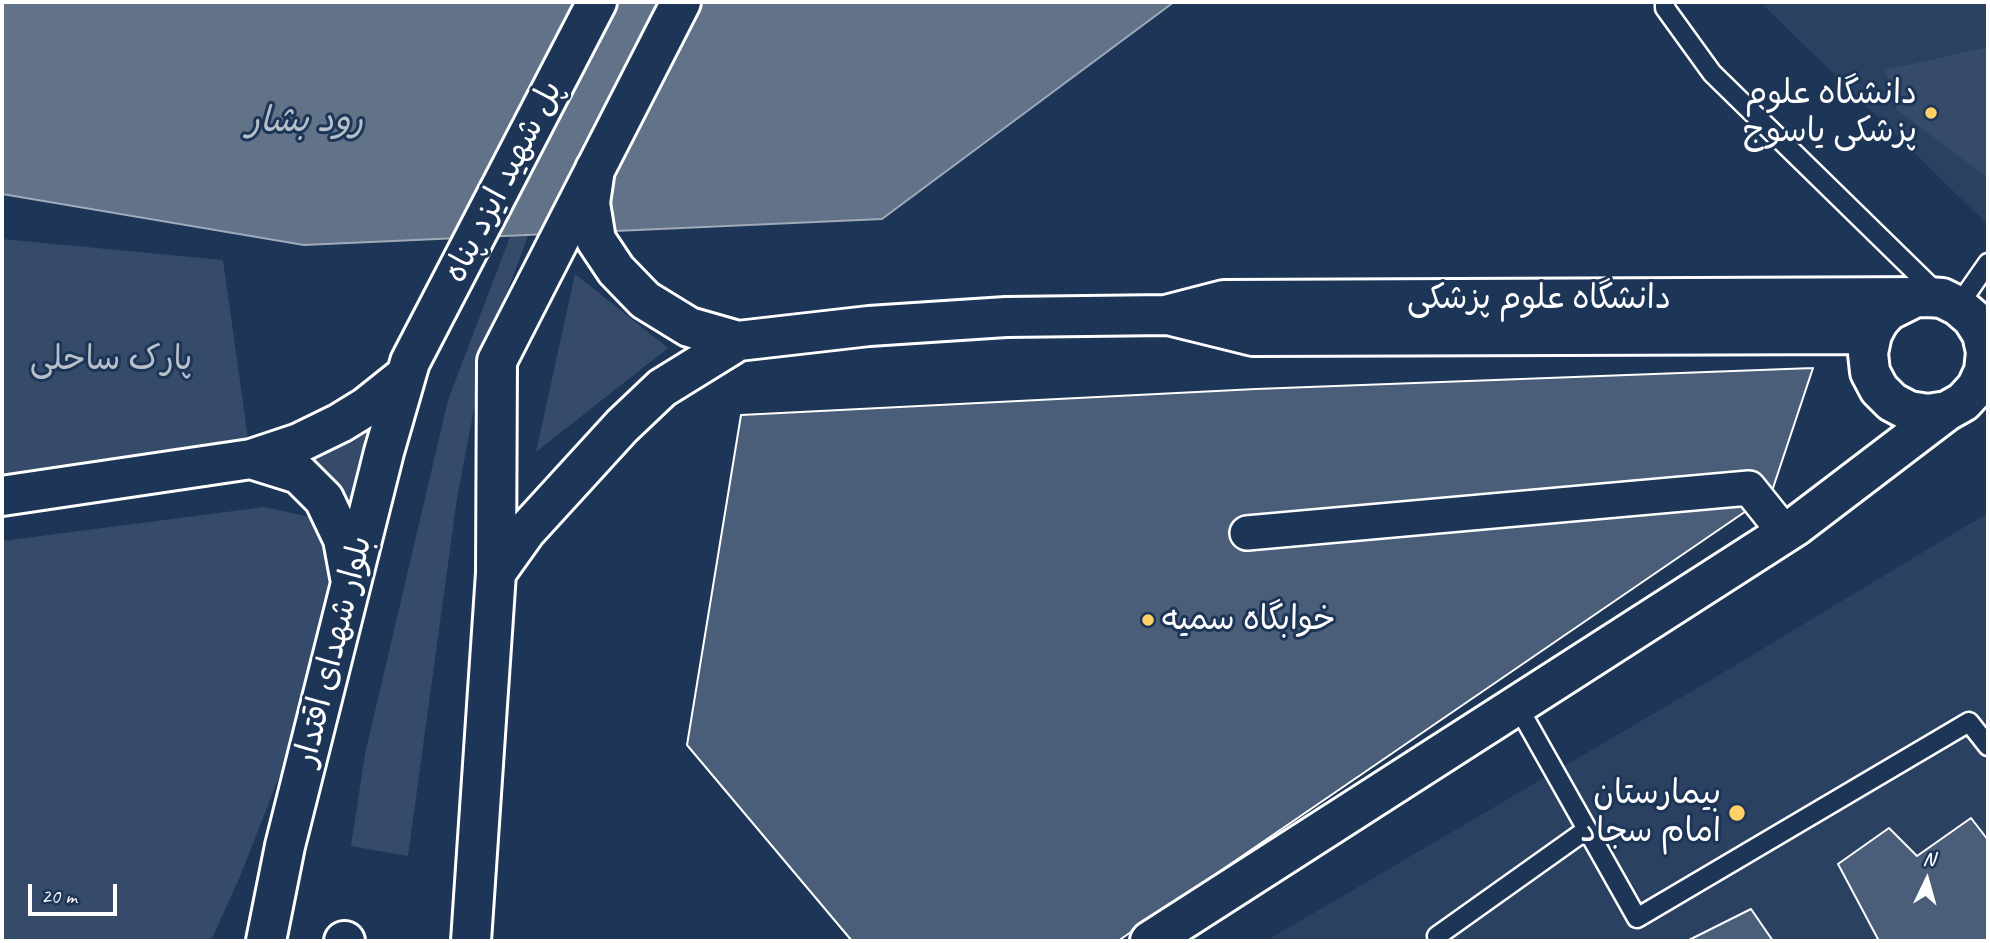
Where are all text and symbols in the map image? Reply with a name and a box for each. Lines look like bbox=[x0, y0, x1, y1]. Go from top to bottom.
street label: پل شهید ایزد پناه bbox=[436, 74, 572, 290]
place label: دانشگاه علوم پزشکی یاسوج bbox=[1743, 74, 1917, 152]
water label: رود بشار bbox=[247, 101, 363, 143]
marker: دانشگاه علوم پزشکی یاسوج bbox=[1923, 105, 1939, 121]
street label: دانشگاه علوم پزشکی bbox=[1407, 279, 1671, 319]
park label: پارک ساحلی bbox=[30, 340, 192, 380]
street label: بلوار شهدای اقتدار bbox=[286, 532, 382, 770]
place label: خوابگاه سمیه bbox=[1162, 600, 1336, 640]
marker: خوابگاه سمیه bbox=[1140, 612, 1156, 628]
place label: بیمارستان امام سجاد bbox=[1580, 774, 1721, 852]
marker: بیمارستان امام سجاد bbox=[1727, 803, 1747, 823]
north arrow bbox=[1892, 845, 1962, 915]
text: N bbox=[1922, 847, 1936, 872]
scale bar bbox=[32, 870, 121, 914]
text: 20 m bbox=[41, 883, 77, 909]

